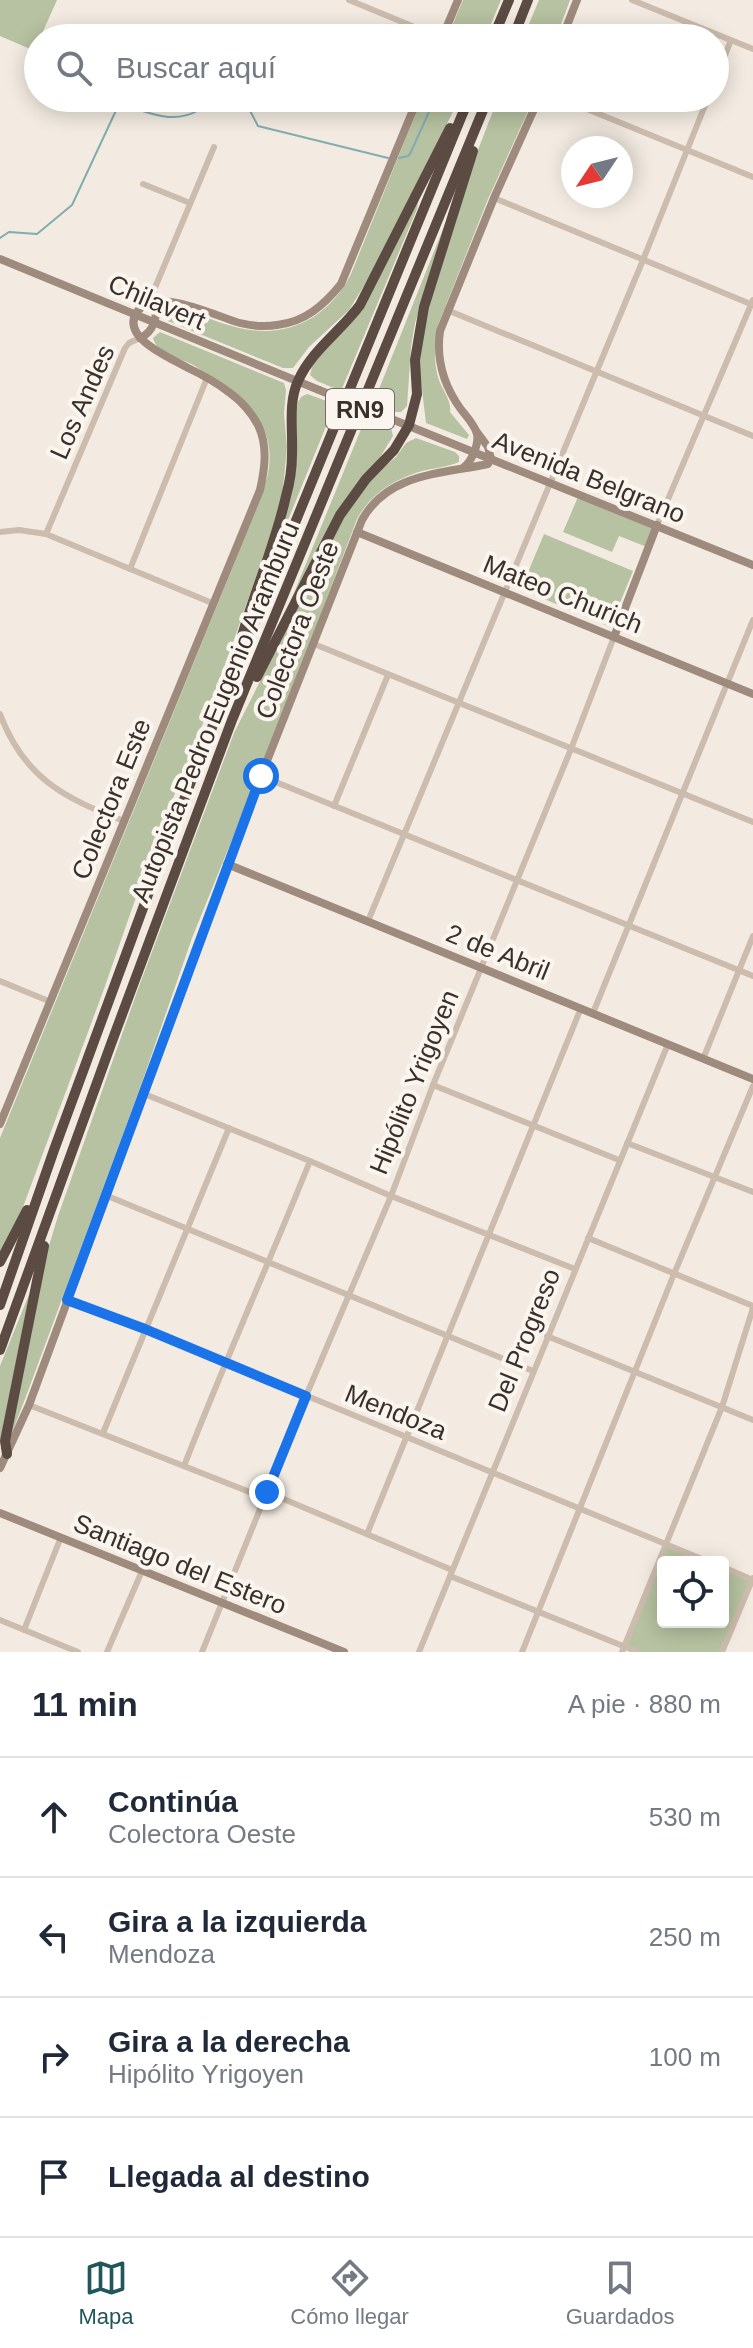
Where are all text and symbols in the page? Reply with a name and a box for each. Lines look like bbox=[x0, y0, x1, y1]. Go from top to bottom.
search box bbox=[24, 24, 729, 112]
icon: search bbox=[52, 46, 96, 90]
text: Buscar aquí bbox=[116, 51, 276, 84]
north arrow bbox=[561, 136, 633, 208]
street label: Chilavert bbox=[104, 268, 211, 336]
street label: Los Andes bbox=[44, 340, 120, 464]
road number: RN9 bbox=[326, 389, 394, 429]
street label: Avenida Belgrano bbox=[488, 425, 690, 529]
street label: Autopista Pedro Eugenio Aramburu bbox=[125, 517, 305, 907]
street label: Colectora Oeste bbox=[249, 537, 345, 723]
street label: Mateo Churich bbox=[479, 548, 647, 640]
street label: Colectora Este bbox=[65, 714, 157, 884]
route start bbox=[243, 758, 279, 794]
street label: 2 de Abril bbox=[442, 918, 554, 986]
street label: Hipólito Yrigoyen bbox=[363, 985, 465, 1179]
street label: Del Progreso bbox=[482, 1264, 566, 1416]
street label: Mendoza bbox=[341, 1378, 452, 1446]
route end bbox=[249, 1474, 285, 1510]
street label: Santiago del Estero bbox=[69, 1508, 291, 1620]
map controls bbox=[657, 1556, 729, 1628]
button: locate bbox=[657, 1556, 729, 1628]
text: 11 min bbox=[32, 1685, 138, 1723]
text: A pie · 880 m bbox=[568, 1689, 721, 1719]
text: Continúa bbox=[108, 1785, 238, 1818]
icon: ahead bbox=[32, 1795, 76, 1839]
text: 530 m bbox=[649, 1802, 721, 1832]
text: Colectora Oeste bbox=[108, 1819, 296, 1849]
text: Gira a la izquierda bbox=[108, 1905, 366, 1938]
icon: left bbox=[32, 1915, 76, 1959]
text: 250 m bbox=[649, 1922, 721, 1952]
text: Mendoza bbox=[108, 1939, 215, 1969]
text: Gira a la derecha bbox=[108, 2025, 350, 2058]
icon: right bbox=[32, 2035, 76, 2079]
text: 100 m bbox=[649, 2042, 721, 2072]
text: Hipólito Yrigoyen bbox=[108, 2059, 304, 2089]
icon: arrive bbox=[32, 2155, 76, 2199]
text: Llegada al destino bbox=[108, 2160, 370, 2193]
tab: Mapa bbox=[78, 2256, 133, 2330]
tab: Cómo llegar bbox=[290, 2256, 409, 2330]
tab: Guardados bbox=[566, 2256, 675, 2330]

